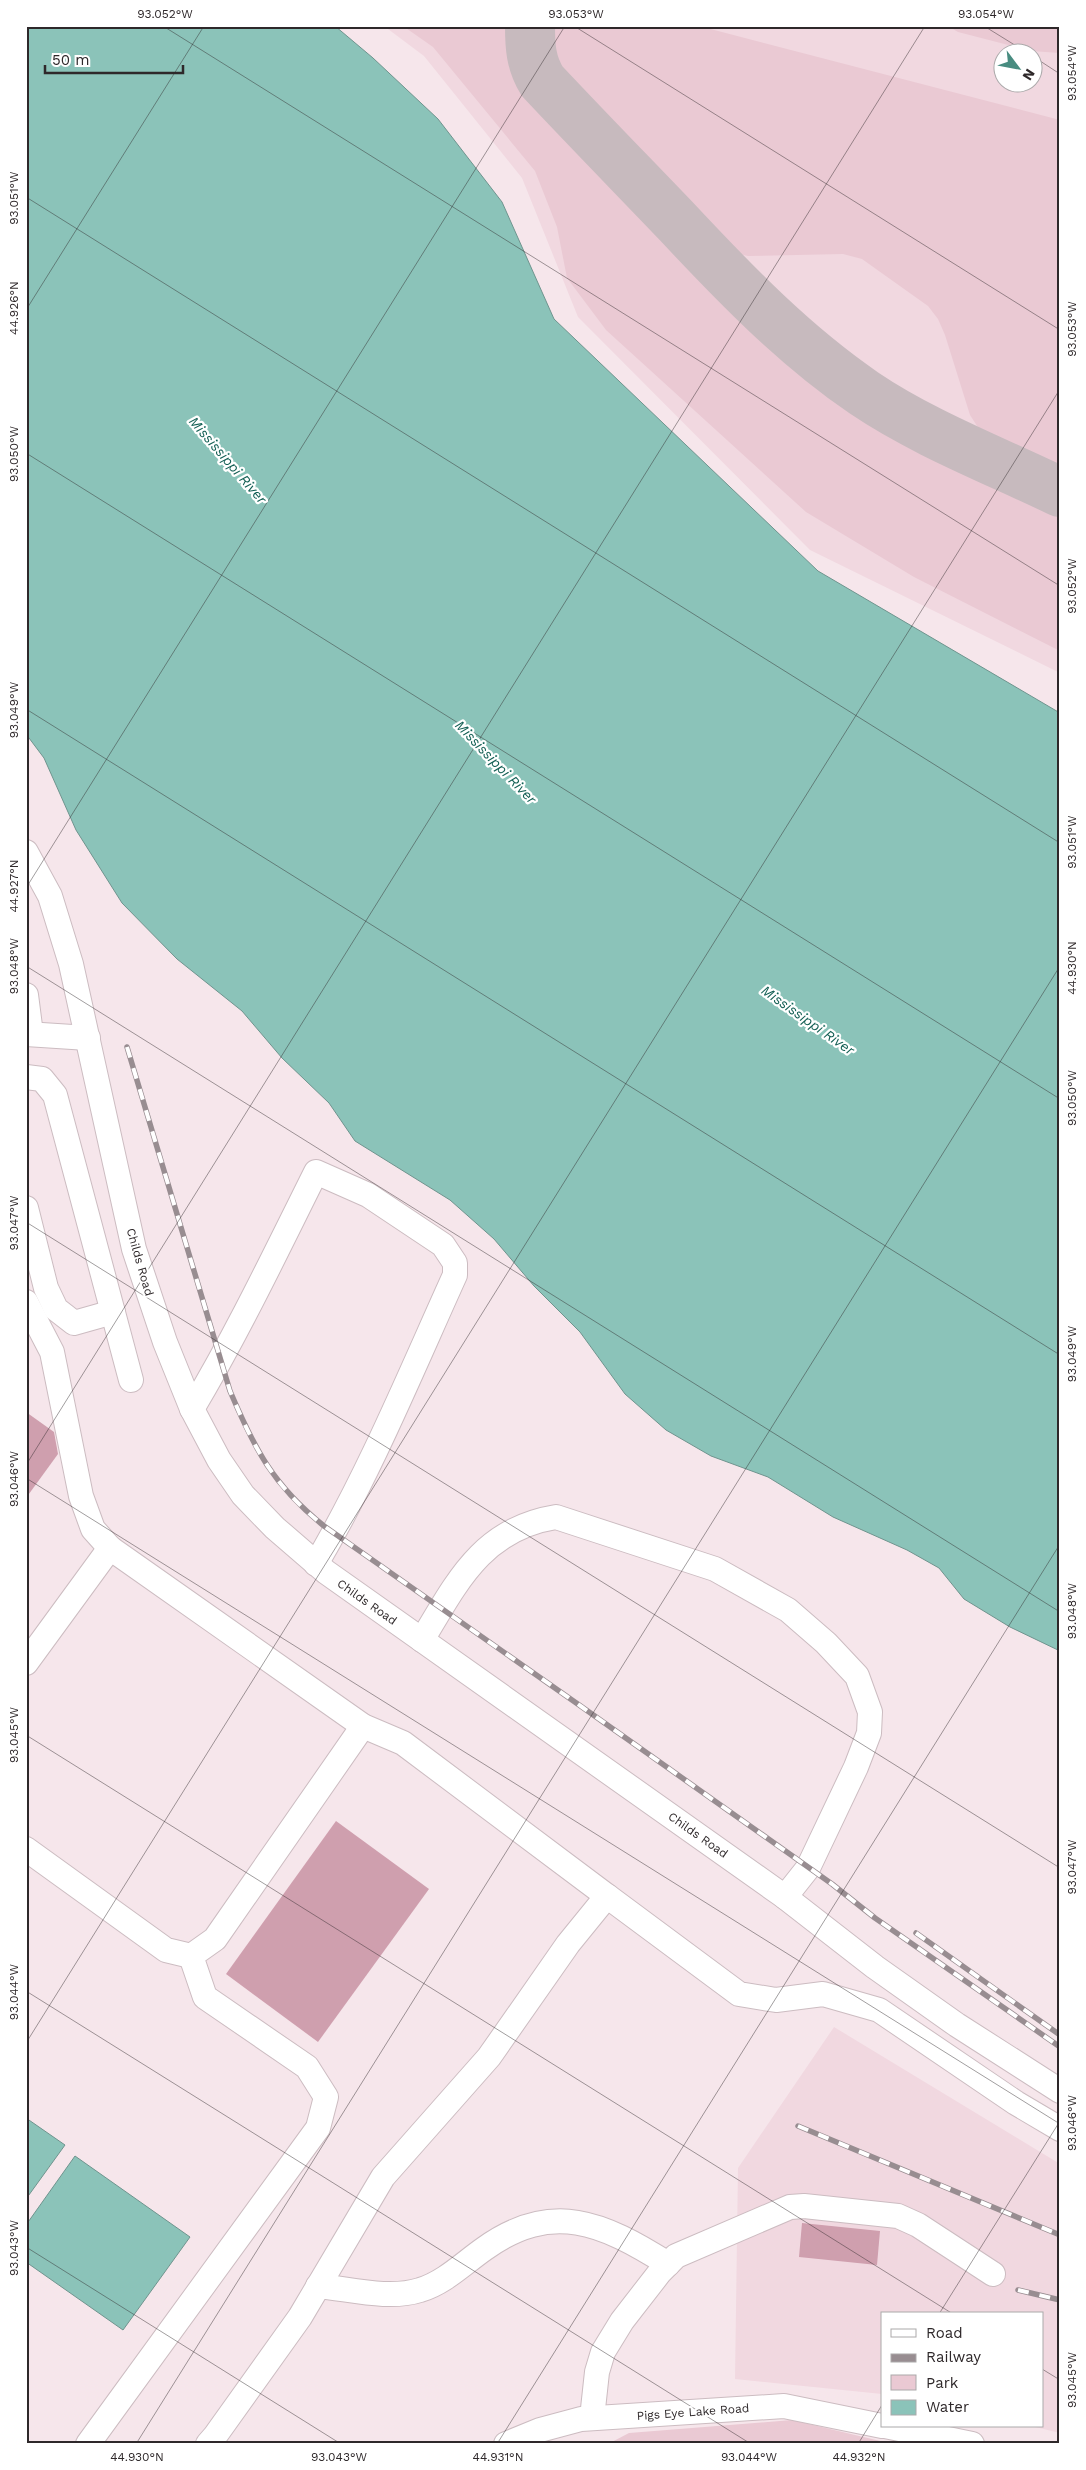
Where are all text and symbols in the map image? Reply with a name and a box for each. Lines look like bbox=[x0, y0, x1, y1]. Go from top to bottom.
text: 93.052°W bbox=[137, 7, 193, 21]
text: 93.053°W bbox=[548, 7, 604, 21]
text: 93.054°W bbox=[958, 7, 1014, 21]
scale bar bbox=[45, 42, 182, 74]
north arrow bbox=[994, 42, 1044, 92]
text: 93.054°W bbox=[1065, 45, 1079, 101]
text: 50 m bbox=[52, 51, 89, 69]
text: N bbox=[1019, 66, 1039, 84]
text: 93.051°W bbox=[7, 171, 21, 225]
text: 44.926°N bbox=[7, 281, 21, 335]
text: 93.053°W bbox=[1065, 301, 1079, 357]
water label: Mississippi River bbox=[186, 413, 270, 507]
text: 93.050°W bbox=[7, 426, 21, 482]
text: 93.052°W bbox=[1065, 558, 1079, 614]
text: 93.049°W bbox=[7, 681, 21, 738]
water label: Mississippi River bbox=[452, 717, 540, 807]
text: 93.051°W bbox=[1065, 815, 1079, 869]
text: 44.927°N bbox=[7, 860, 21, 912]
text: 93.048°W bbox=[7, 937, 21, 994]
text: 44.930°N bbox=[1065, 941, 1079, 995]
water label: Mississippi River bbox=[758, 982, 858, 1058]
text: 93.050°W bbox=[1065, 1070, 1079, 1126]
text: 93.047°W bbox=[7, 1195, 21, 1251]
street label: Childs Road bbox=[124, 1227, 156, 1297]
text: 93.049°W bbox=[1065, 1325, 1079, 1382]
text: 93.046°W bbox=[7, 1450, 21, 1507]
street label: Childs Road bbox=[334, 1576, 400, 1628]
text: 93.048°W bbox=[1065, 1582, 1079, 1639]
text: 93.045°W bbox=[7, 1707, 21, 1763]
street label: Childs Road bbox=[665, 1809, 731, 1861]
text: 93.047°W bbox=[1065, 1839, 1079, 1895]
text: 93.044°W bbox=[7, 1963, 21, 2020]
text: 93.046°W bbox=[1065, 2094, 1079, 2151]
text: 93.043°W bbox=[7, 2220, 21, 2276]
legend bbox=[881, 2312, 1044, 2428]
text: Road bbox=[926, 2324, 963, 2342]
text: Railway bbox=[926, 2348, 981, 2366]
text: 93.045°W bbox=[1065, 2352, 1079, 2408]
text: Park bbox=[926, 2374, 959, 2392]
text: Water bbox=[926, 2398, 969, 2416]
street label: Pigs Eye Lake Road bbox=[636, 2401, 750, 2423]
text: 44.930°N bbox=[110, 2450, 164, 2464]
text: 93.043°W bbox=[311, 2450, 367, 2464]
text: 44.931°N bbox=[473, 2450, 523, 2464]
text: 93.044°W bbox=[721, 2450, 778, 2464]
text: 44.932°N bbox=[832, 2450, 886, 2464]

